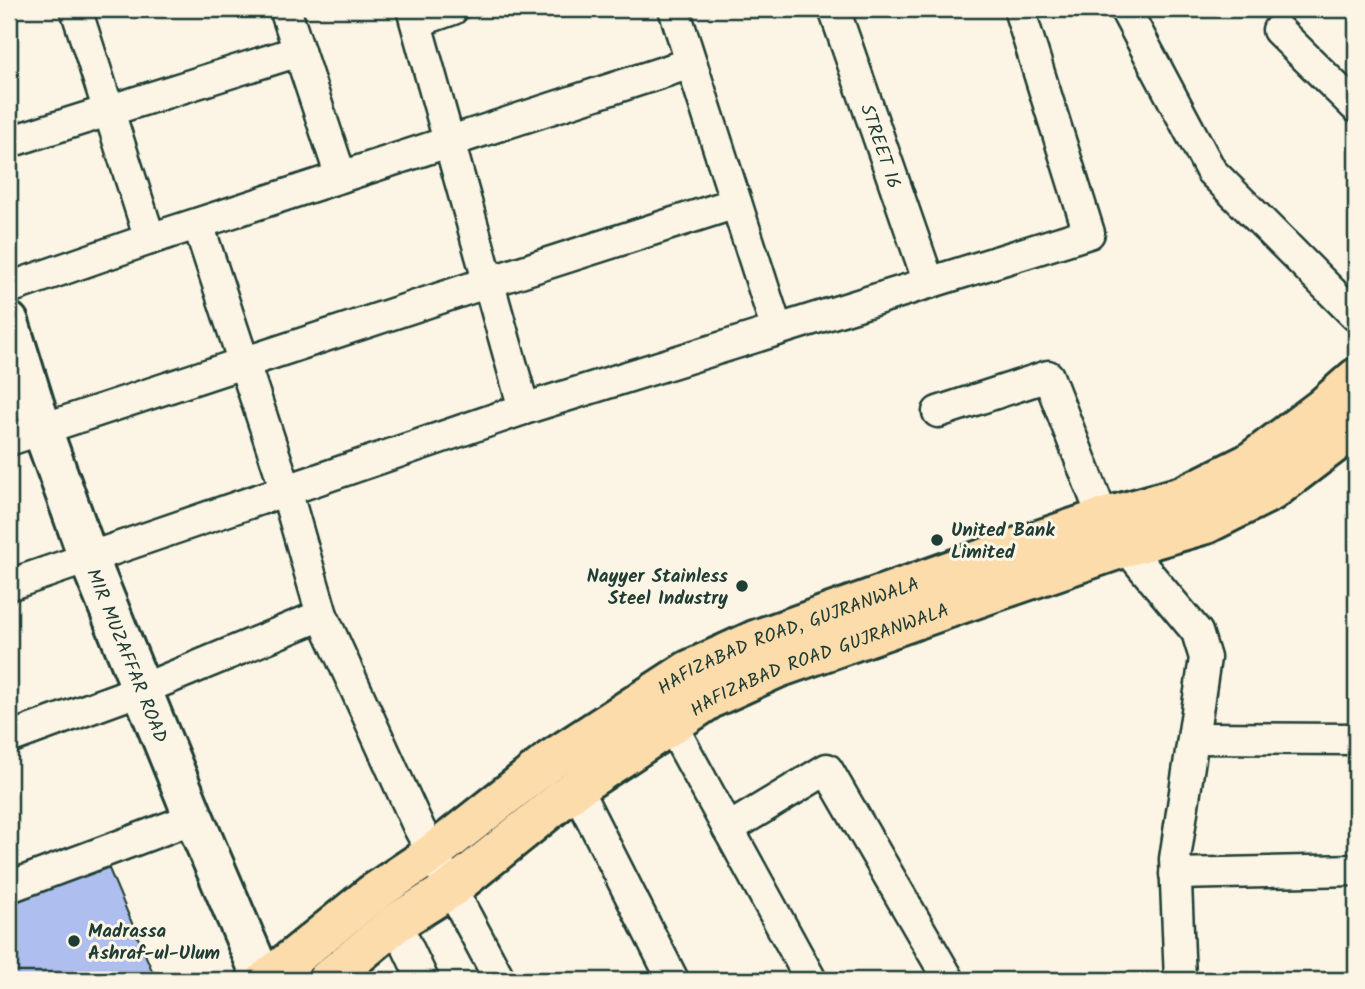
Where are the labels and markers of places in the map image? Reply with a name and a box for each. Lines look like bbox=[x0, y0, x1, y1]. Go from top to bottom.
place label: United Bank Limited bbox=[951, 516, 1055, 568]
marker: United Bank Limited bbox=[929, 532, 945, 548]
place label: Nayyer Stainless Steel Industry bbox=[587, 562, 728, 614]
marker: Nayyer Stainless Steel Industry bbox=[734, 578, 750, 594]
place label: Madrassa Ashraf-ul-Ulum bbox=[88, 917, 220, 969]
marker: Madrassa Ashraf-ul-Ulum bbox=[66, 933, 82, 949]

